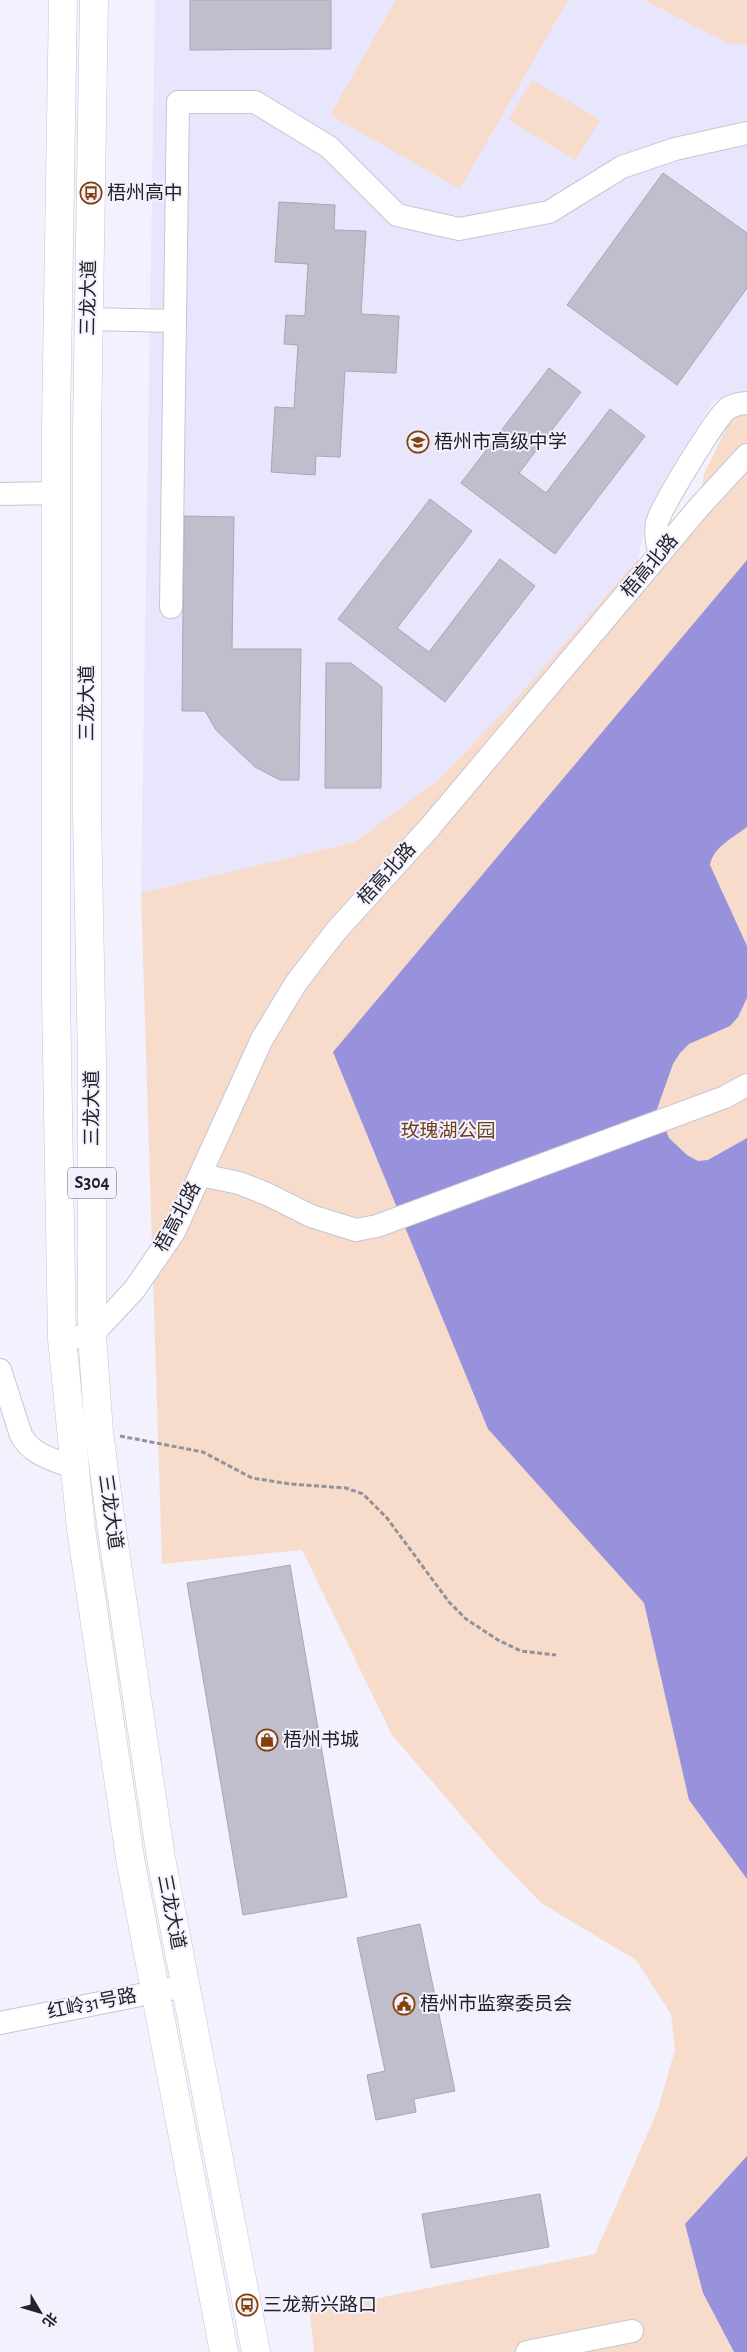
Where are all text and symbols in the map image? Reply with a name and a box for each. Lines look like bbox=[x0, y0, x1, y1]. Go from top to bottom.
bus stop icon: 梧州高中 bbox=[79, 181, 103, 205]
place label: 梧州高中 bbox=[107, 182, 183, 203]
street label: 三龙大道 bbox=[78, 260, 99, 336]
school or university icon: 梧州市高级中学 bbox=[406, 430, 430, 454]
place label: 梧州市高级中学 bbox=[434, 431, 567, 452]
street label: 梧高北路 bbox=[617, 529, 682, 601]
street label: 三龙大道 bbox=[77, 665, 97, 741]
street label: 梧高北路 bbox=[353, 838, 419, 909]
street label: 三龙大道 bbox=[82, 1070, 102, 1146]
park label: 玫瑰湖公园 bbox=[400, 1121, 496, 1141]
road number: S304 bbox=[68, 1168, 116, 1198]
street label: 梧高北路 bbox=[150, 1178, 204, 1255]
street label: 三龙大道 bbox=[95, 1473, 126, 1551]
shop icon: 梧州书城 bbox=[255, 1728, 279, 1752]
place label: 梧州书城 bbox=[283, 1730, 359, 1750]
street label: 三龙大道 bbox=[154, 1873, 189, 1951]
street label: 红岭31号路 bbox=[45, 1984, 138, 2022]
public building icon: 梧州市监察委员会 bbox=[392, 1992, 416, 2016]
place label: 梧州市监察委员会 bbox=[420, 1993, 572, 2014]
north arrow bbox=[15, 2287, 65, 2337]
bus stop icon: 三龙新兴路口 bbox=[235, 2293, 259, 2317]
place label: 三龙新兴路口 bbox=[263, 2294, 377, 2315]
text: 北 bbox=[40, 2310, 60, 2330]

